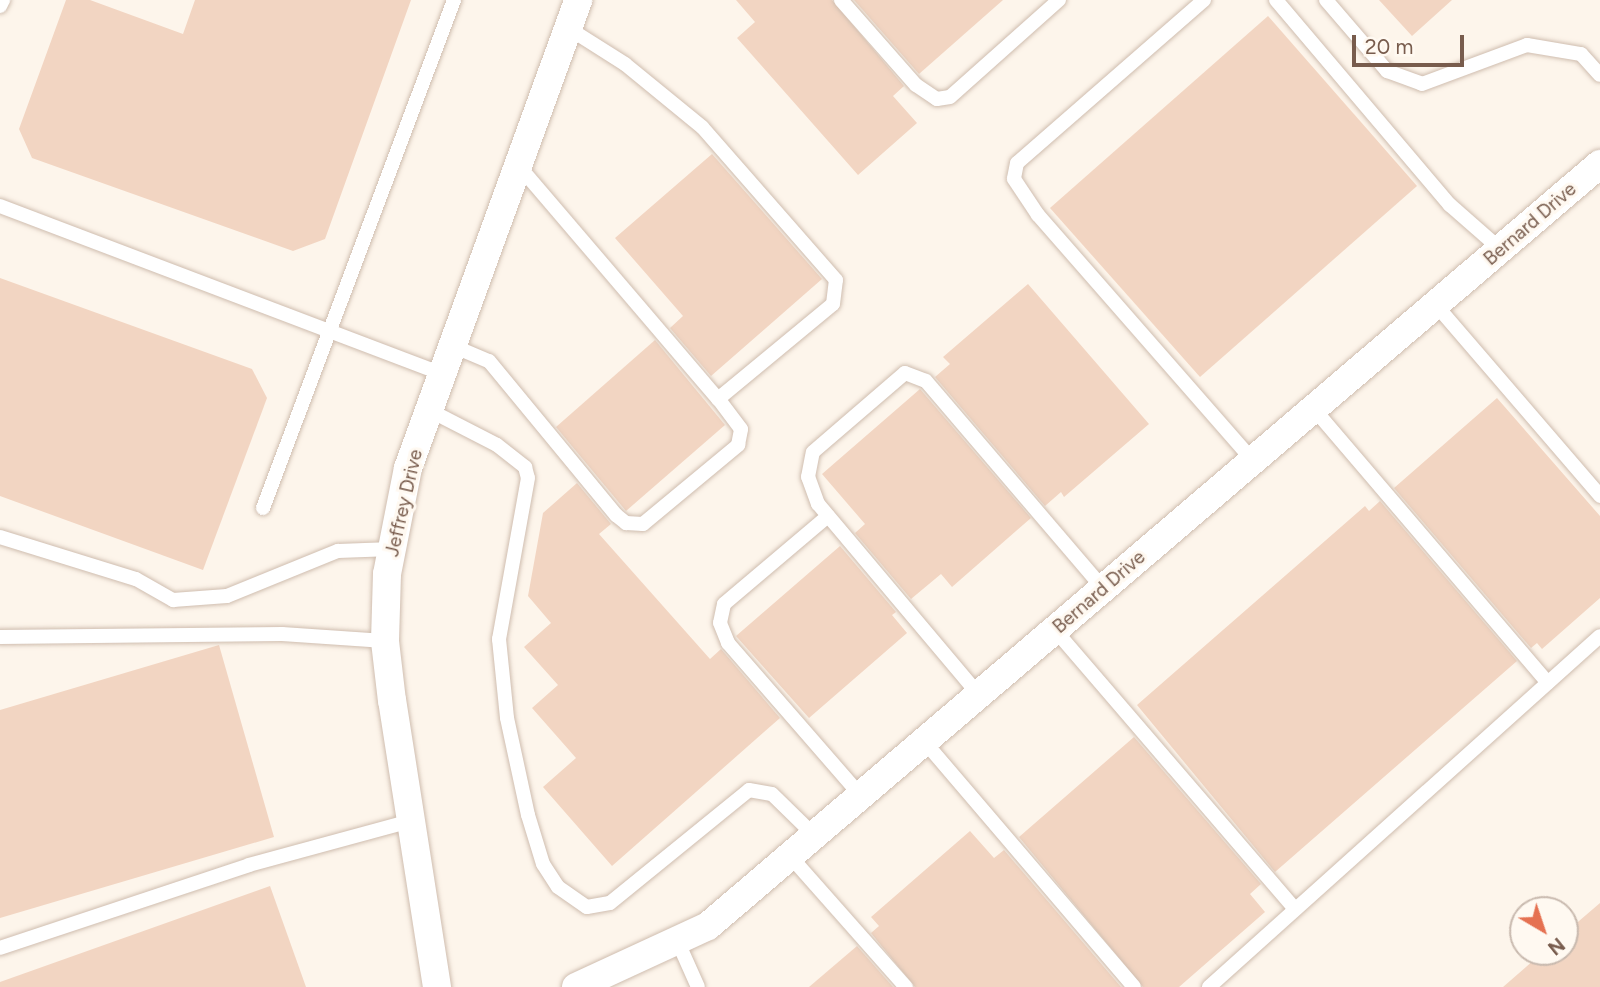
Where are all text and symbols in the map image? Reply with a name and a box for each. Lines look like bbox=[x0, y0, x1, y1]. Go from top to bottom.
scale bar bbox=[1355, 21, 1467, 65]
text: 20 m bbox=[1365, 34, 1413, 59]
street label: Bernard Drive bbox=[1479, 178, 1581, 270]
street label: Jeffrey Drive bbox=[381, 447, 427, 559]
street label: Bernard Drive bbox=[1048, 546, 1150, 638]
north arrow bbox=[1509, 896, 1579, 966]
text: N bbox=[1543, 933, 1569, 960]

